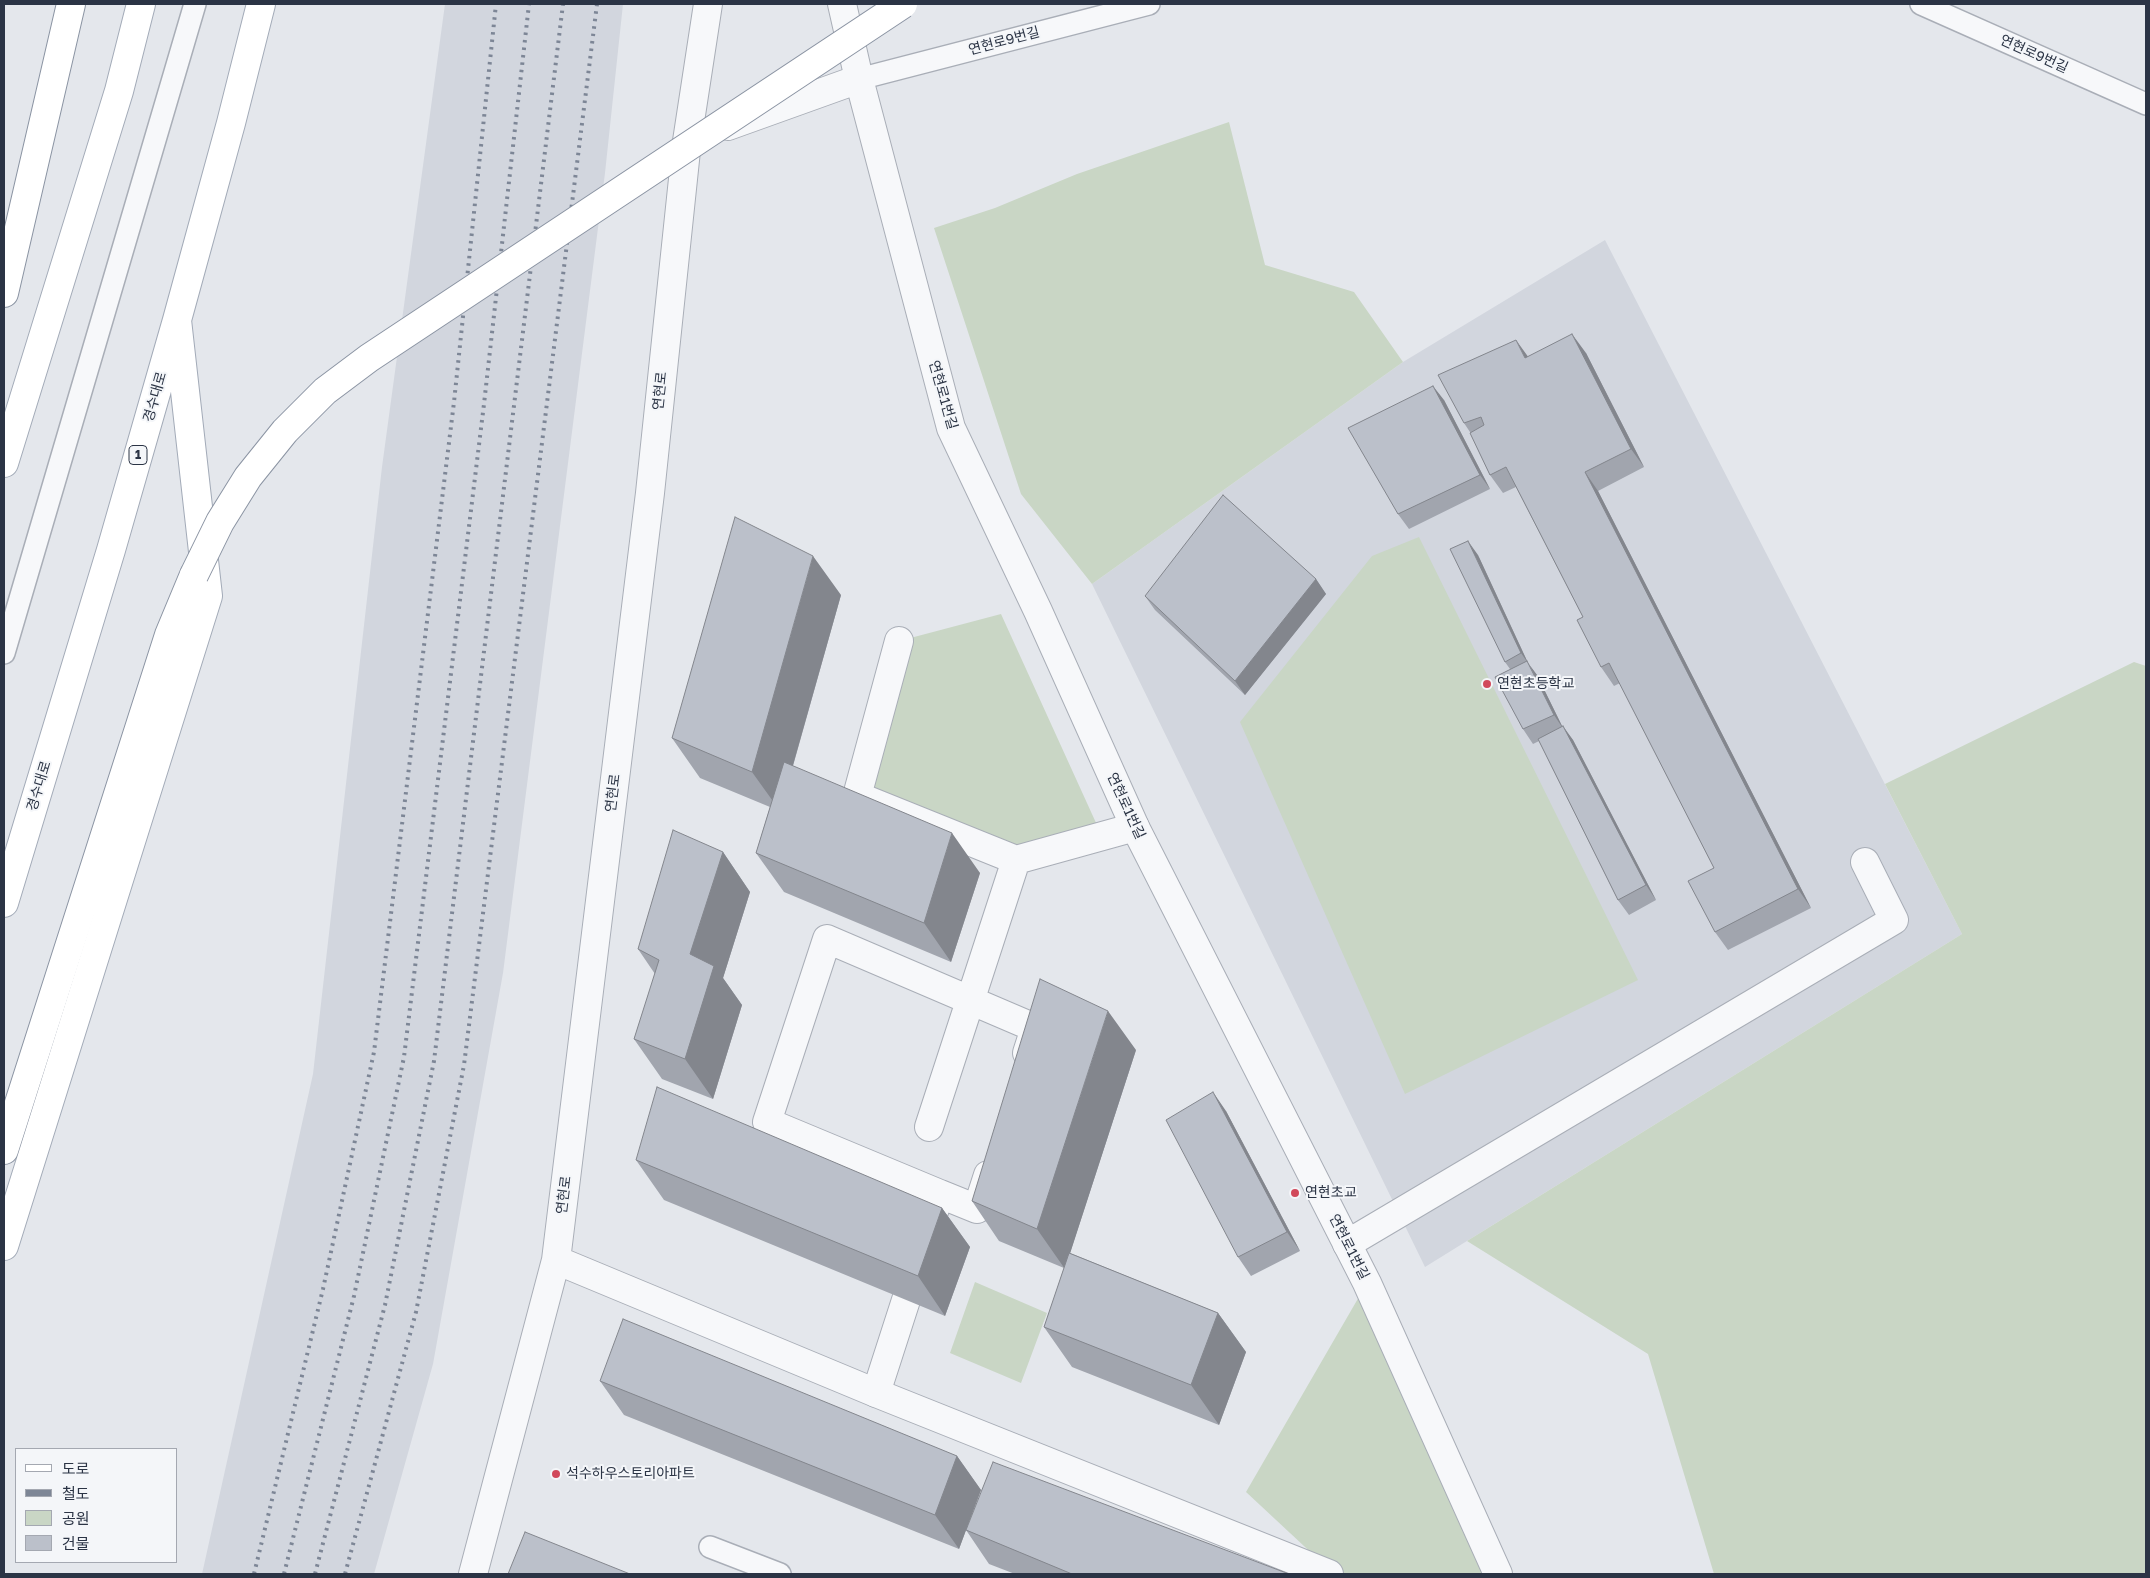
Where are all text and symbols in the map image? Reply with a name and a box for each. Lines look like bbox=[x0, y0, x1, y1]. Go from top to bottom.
street label: 연현로9번길 bbox=[967, 23, 1041, 59]
street label: 연현로9번길 bbox=[1997, 32, 2071, 76]
street label: 연현로1번길 bbox=[925, 358, 961, 432]
street label: 경수대로 bbox=[140, 370, 170, 424]
street label: 연현로 bbox=[650, 371, 670, 411]
road number: 1 bbox=[129, 446, 147, 464]
place label: 연현초등학교 bbox=[1497, 676, 1574, 692]
marker: 연현초등학교 bbox=[1481, 678, 1493, 690]
street label: 경수대로 bbox=[23, 759, 55, 813]
street label: 연현로1번길 bbox=[1103, 770, 1149, 842]
street label: 연현로 bbox=[602, 773, 624, 813]
street label: 연현로 bbox=[553, 1175, 575, 1215]
place label: 연현초교 bbox=[1305, 1185, 1357, 1201]
marker: 연현초교 bbox=[1289, 1187, 1301, 1199]
street label: 연현로1번길 bbox=[1325, 1211, 1373, 1283]
legend bbox=[15, 1448, 178, 1563]
text: 도로 bbox=[62, 1459, 90, 1477]
place label: 석수하우스토리아파트 bbox=[566, 1466, 695, 1482]
marker: 석수하우스토리아파트 bbox=[550, 1468, 562, 1480]
text: 철도 bbox=[62, 1484, 90, 1502]
text: 공원 bbox=[62, 1509, 90, 1527]
text: 건물 bbox=[62, 1534, 90, 1552]

